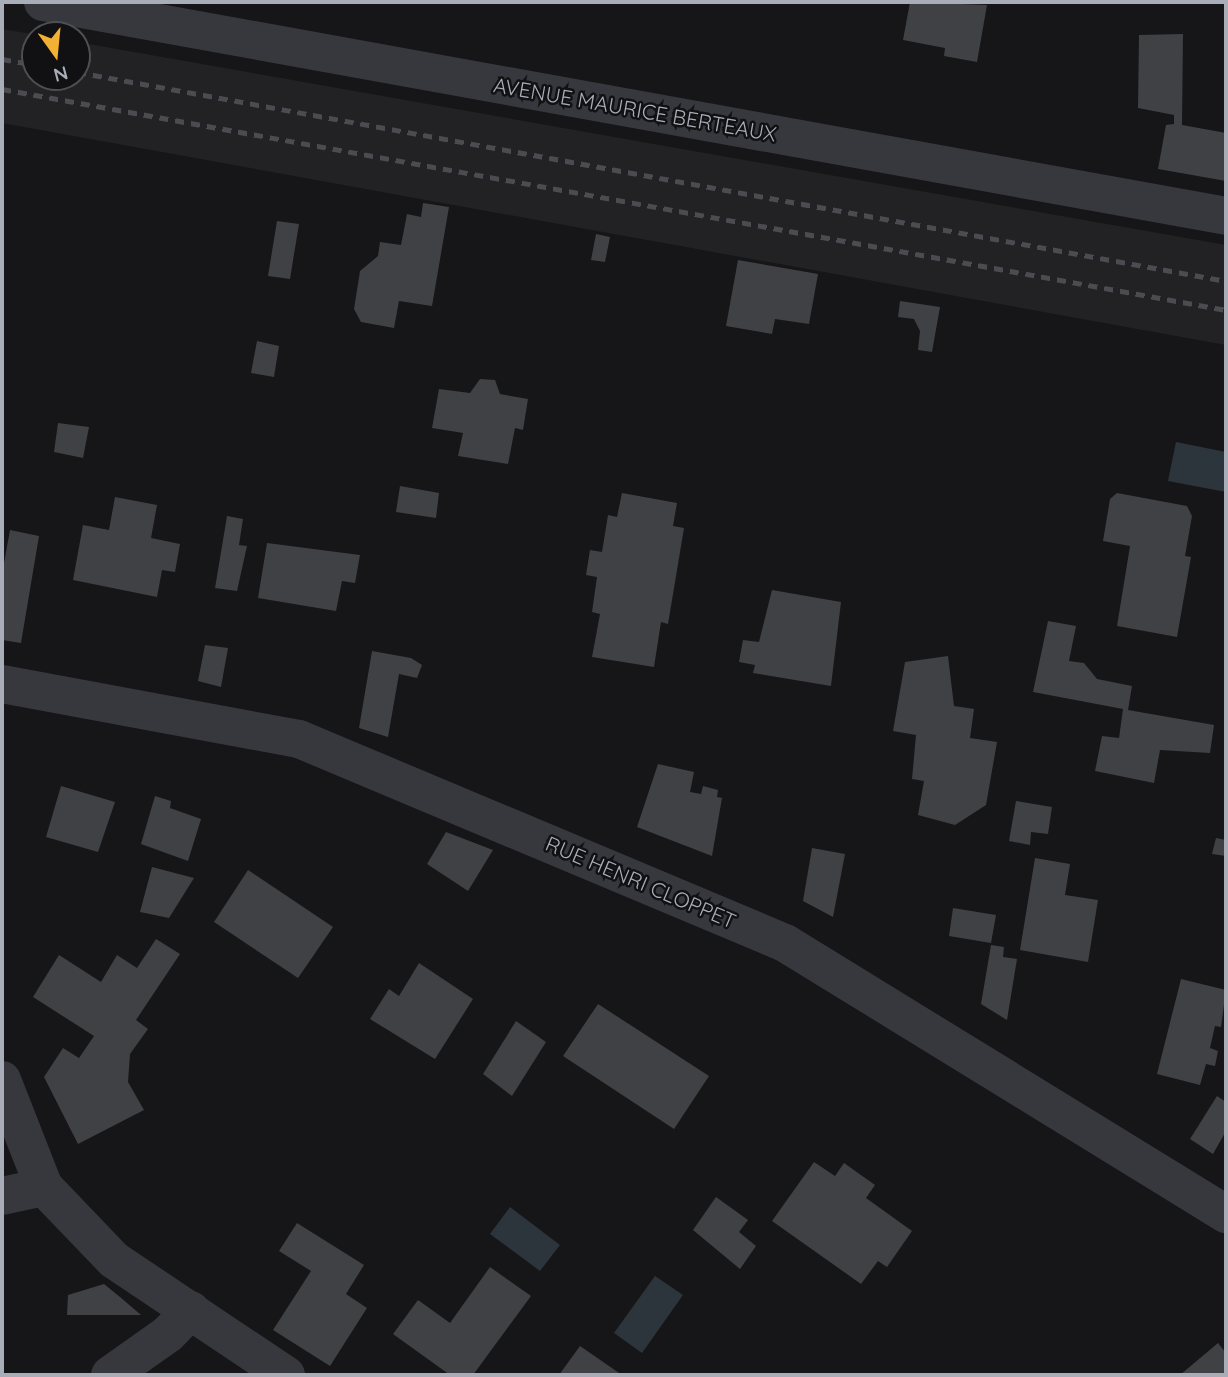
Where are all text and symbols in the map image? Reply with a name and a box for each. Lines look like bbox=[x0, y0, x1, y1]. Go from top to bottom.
north arrow bbox=[21, 21, 91, 91]
text: N bbox=[51, 61, 71, 88]
street label: AVENUE MAURICE BERTEAUX bbox=[492, 72, 778, 146]
street label: RUE HENRI CLOPPET bbox=[542, 830, 740, 934]

